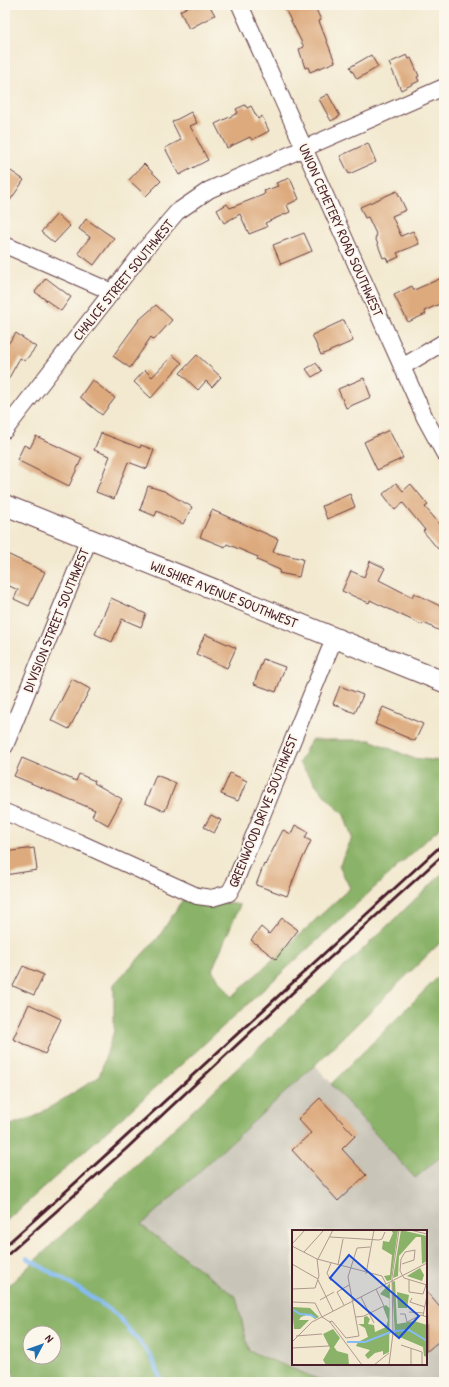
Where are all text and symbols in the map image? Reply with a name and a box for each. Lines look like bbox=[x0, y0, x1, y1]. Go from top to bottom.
street label: UNION CEMETERY ROAD SOUTHWEST bbox=[295, 140, 388, 320]
street label: CHALICE STREET SOUTHWEST bbox=[68, 215, 178, 344]
street label: DIVISION STREET SOUTHWEST bbox=[18, 545, 93, 695]
street label: WILSHIRE AVENUE SOUTHWEST bbox=[148, 555, 301, 632]
street label: GREENWOOD DRIVE SOUTHWEST bbox=[223, 731, 302, 890]
inset map bbox=[292, 1230, 427, 1365]
north arrow bbox=[22, 1325, 62, 1365]
text: N bbox=[42, 1332, 57, 1345]

